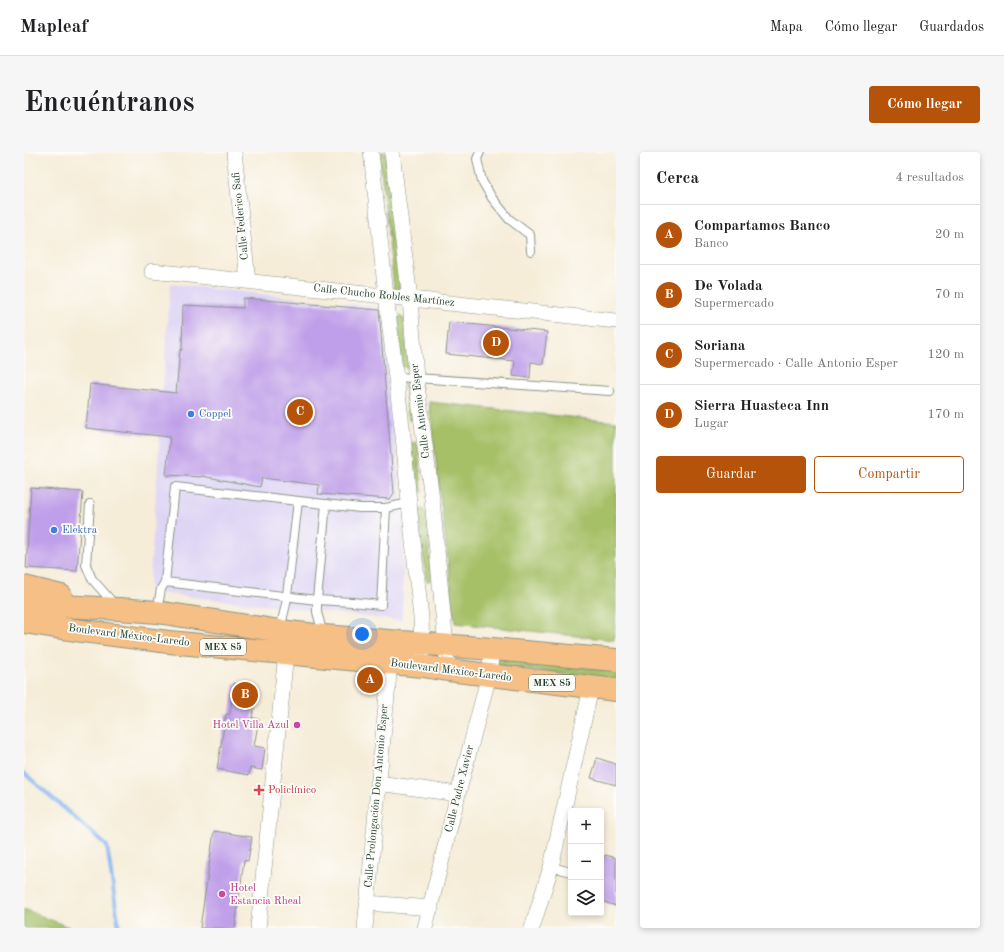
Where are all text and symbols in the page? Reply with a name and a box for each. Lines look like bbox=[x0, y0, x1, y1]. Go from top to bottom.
text: Mapleaf bbox=[20, 18, 88, 37]
text: Mapa bbox=[770, 20, 803, 34]
text: Cómo llegar bbox=[825, 20, 897, 34]
text: Guardados bbox=[919, 20, 984, 34]
button: Cómo llegar bbox=[869, 86, 980, 123]
text: Encuéntranos bbox=[24, 90, 194, 118]
text: Cerca bbox=[656, 170, 699, 187]
street label: Calle Federico Safi bbox=[231, 171, 251, 260]
text: 4 resultados bbox=[896, 171, 964, 184]
text: Compartamos Banco bbox=[694, 219, 830, 234]
text: A bbox=[664, 228, 674, 241]
text: 20 m bbox=[935, 228, 964, 241]
text: Banco bbox=[694, 237, 729, 250]
text: De Volada bbox=[694, 279, 763, 294]
street label: Calle Chucho Robles Martínez bbox=[313, 283, 455, 309]
text: B bbox=[664, 288, 674, 301]
text: 70 m bbox=[935, 288, 964, 301]
text: Supermercado bbox=[694, 297, 774, 310]
pin: D bbox=[483, 328, 509, 358]
text: Soriana bbox=[694, 339, 745, 354]
text: C bbox=[665, 348, 673, 361]
text: 120 m bbox=[927, 348, 964, 361]
text: Supermercado · Calle Antonio Esper bbox=[694, 357, 898, 370]
street label: Calle Antonio Esper bbox=[410, 362, 432, 459]
pin: C bbox=[287, 397, 313, 427]
text: Sierra Huasteca Inn bbox=[694, 399, 829, 414]
text: D bbox=[664, 408, 674, 421]
text: 170 m bbox=[927, 408, 964, 421]
marker: Coppel bbox=[186, 409, 196, 419]
place label: Coppel bbox=[199, 409, 231, 420]
text: Lugar bbox=[694, 417, 728, 430]
button: Guardar bbox=[656, 456, 806, 493]
button: Compartir bbox=[814, 456, 964, 493]
marker: Elektra bbox=[49, 525, 59, 535]
place label: Elektra bbox=[62, 525, 98, 536]
street label: Boulevard México-Laredo bbox=[68, 623, 190, 649]
your location bbox=[352, 624, 372, 644]
road number: MEX 85 bbox=[200, 639, 246, 655]
street label: Boulevard México-Laredo bbox=[390, 658, 512, 684]
pin: A bbox=[357, 665, 383, 695]
road number: MEX 85 bbox=[529, 675, 575, 691]
pin: B bbox=[232, 680, 258, 710]
street label: Calle Prolongación Don Antonio Esper bbox=[363, 703, 391, 888]
place label: Hotel Villa Azul bbox=[212, 720, 289, 731]
marker: Hotel Villa Azul bbox=[292, 720, 302, 730]
street label: Calle Padre Xavier bbox=[444, 744, 476, 834]
marker: Policlínico bbox=[253, 784, 265, 796]
place label: Policlínico bbox=[268, 785, 316, 796]
map controls bbox=[568, 808, 604, 916]
button: + bbox=[568, 808, 604, 844]
button: − bbox=[568, 844, 604, 880]
button: layers bbox=[568, 880, 604, 916]
place label: Hotel Estancia Rheal bbox=[230, 883, 301, 907]
marker: Hotel Estancia Rheal bbox=[217, 889, 227, 899]

